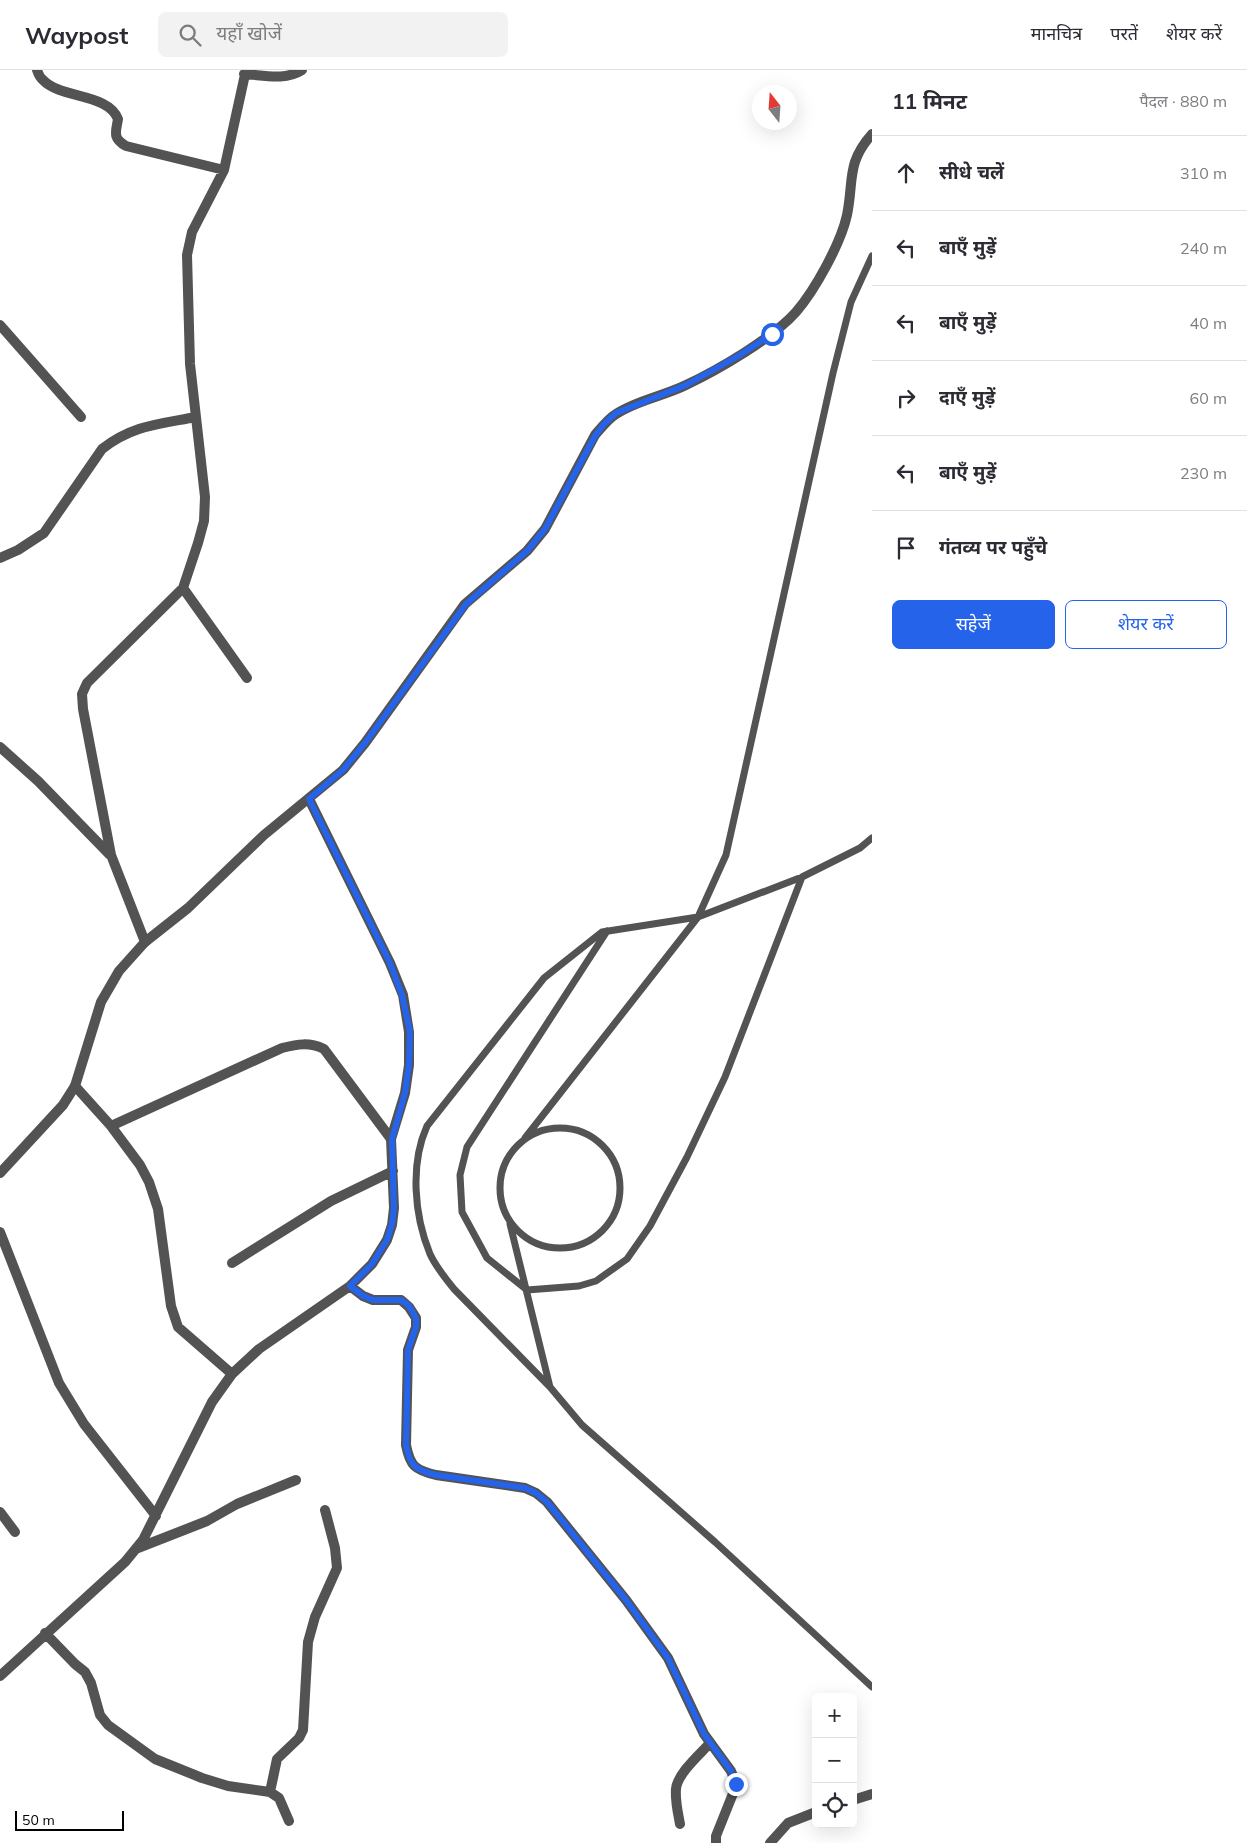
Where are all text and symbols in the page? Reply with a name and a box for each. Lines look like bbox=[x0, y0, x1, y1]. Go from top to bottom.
search box bbox=[158, 12, 508, 57]
text: Waypost bbox=[25, 20, 128, 50]
icon: search bbox=[176, 21, 204, 49]
text: यहाँ खोजें bbox=[216, 21, 282, 45]
text: मानचित्र bbox=[1031, 22, 1082, 45]
text: परतें bbox=[1110, 22, 1138, 45]
text: शेयर करें bbox=[1166, 22, 1222, 45]
north arrow bbox=[752, 85, 797, 130]
text: 11 मिनट bbox=[892, 88, 967, 114]
text: पैदल · 880 m bbox=[1139, 91, 1227, 111]
icon: ahead bbox=[892, 159, 920, 187]
text: सीधे चलें bbox=[939, 160, 1004, 184]
text: 310 m bbox=[1180, 163, 1227, 183]
icon: left bbox=[892, 234, 920, 262]
text: बाएँ मुड़ें bbox=[939, 235, 996, 259]
text: 240 m bbox=[1180, 238, 1227, 258]
icon: left bbox=[892, 309, 920, 337]
text: बाएँ मुड़ें bbox=[939, 310, 996, 334]
text: 40 m bbox=[1190, 313, 1227, 333]
route start bbox=[761, 323, 784, 346]
icon: right bbox=[892, 384, 920, 412]
text: दाएँ मुड़ें bbox=[939, 385, 995, 409]
text: 60 m bbox=[1190, 388, 1227, 408]
icon: left bbox=[892, 459, 920, 487]
text: बाएँ मुड़ें bbox=[939, 460, 996, 484]
text: 230 m bbox=[1180, 463, 1227, 483]
icon: arrive bbox=[892, 534, 920, 562]
text: गंतव्य पर पहुँचे bbox=[939, 535, 1047, 559]
button: सहेजें bbox=[892, 600, 1055, 649]
button: शेयर करें bbox=[1065, 600, 1227, 649]
map controls bbox=[812, 1693, 857, 1828]
button: + bbox=[812, 1693, 857, 1738]
button: − bbox=[812, 1738, 857, 1783]
route end bbox=[725, 1773, 748, 1796]
button: locate bbox=[812, 1783, 857, 1828]
scale bar bbox=[15, 1808, 124, 1831]
text: 50 m bbox=[22, 1811, 55, 1829]

